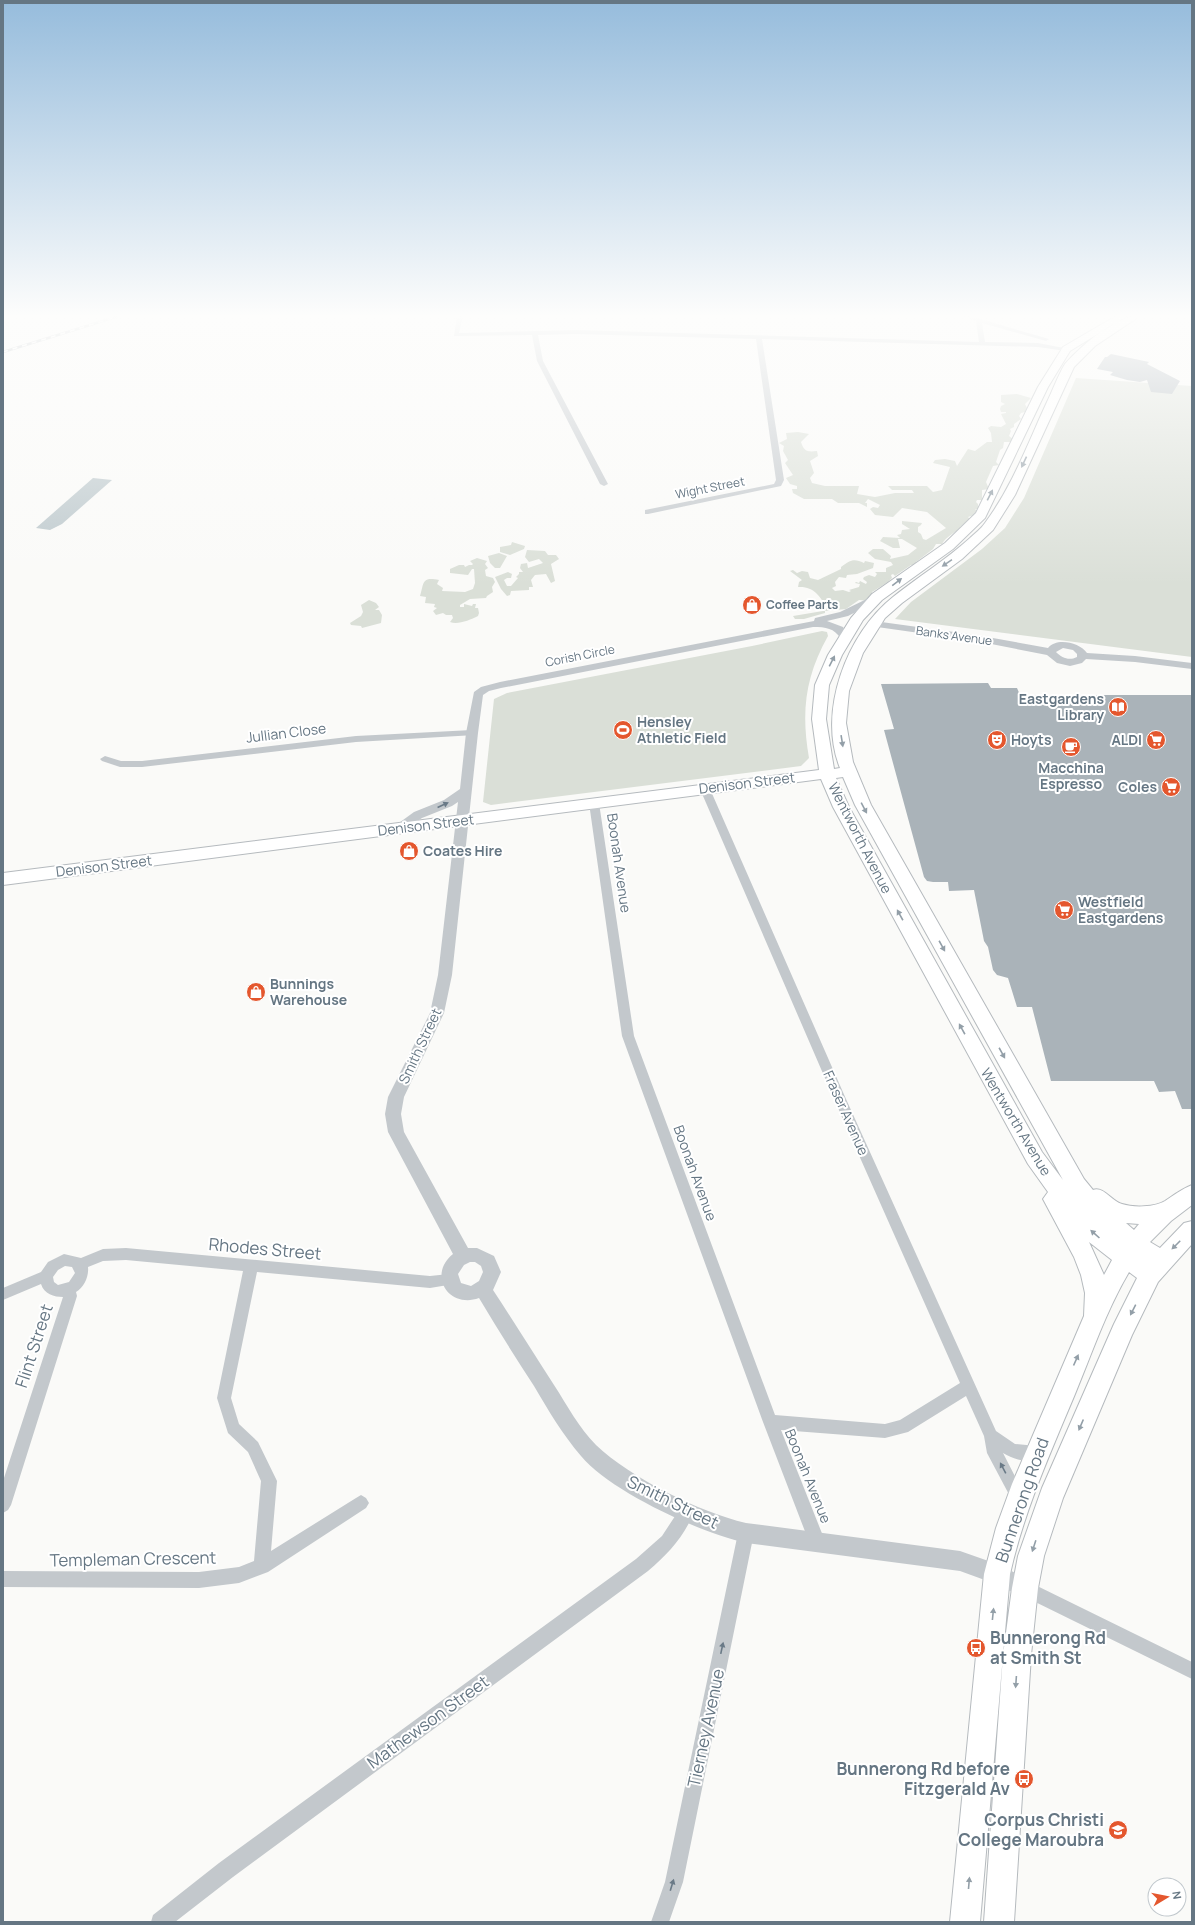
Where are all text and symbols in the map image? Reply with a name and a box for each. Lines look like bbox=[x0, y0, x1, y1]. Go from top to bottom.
one-way arrow bbox=[1021, 456, 1027, 468]
street label: Wight Street bbox=[674, 472, 746, 503]
one-way arrow bbox=[987, 490, 993, 501]
one-way arrow bbox=[941, 560, 953, 567]
one-way arrow bbox=[891, 578, 902, 587]
shop icon: Coffee Parts bbox=[741, 594, 763, 616]
place label: Coffee Parts bbox=[766, 596, 839, 613]
street label: Banks Avenue bbox=[915, 622, 993, 649]
street label: Corish Circle bbox=[544, 640, 616, 671]
one-way arrow bbox=[829, 655, 835, 667]
place label: Eastgardens Library bbox=[1019, 689, 1104, 724]
library icon: Eastgardens Library bbox=[1107, 696, 1129, 718]
place label: Hensley Athletic Field bbox=[637, 712, 726, 747]
street label: Jullian Close bbox=[245, 718, 327, 747]
sports icon: Hensley Athletic Field bbox=[612, 719, 634, 741]
theatre icon: Hoyts bbox=[986, 729, 1008, 751]
supermarket icon: ALDI bbox=[1145, 729, 1167, 751]
place label: Hoyts bbox=[1011, 730, 1052, 749]
place label: ALDI bbox=[1111, 730, 1142, 749]
one-way arrow bbox=[839, 735, 845, 747]
cafe icon: Macchina Espresso bbox=[1060, 736, 1082, 758]
place label: Macchina Espresso bbox=[1038, 758, 1104, 793]
street label: Denison Street bbox=[698, 767, 797, 798]
supermarket icon: Coles bbox=[1160, 776, 1182, 798]
place label: Coles bbox=[1118, 777, 1157, 796]
street label: Wentworth Avenue bbox=[824, 779, 897, 897]
one-way arrow bbox=[438, 802, 449, 808]
one-way arrow bbox=[861, 802, 868, 814]
street label: Denison Street bbox=[377, 809, 476, 840]
street label: Boonah Avenue bbox=[603, 812, 636, 914]
shop icon: Coates Hire bbox=[398, 840, 420, 862]
place label: Coates Hire bbox=[423, 841, 502, 860]
street label: Denison Street bbox=[55, 850, 154, 881]
place label: Westfield Eastgardens bbox=[1078, 892, 1164, 927]
supermarket icon: Westfield Eastgardens bbox=[1053, 899, 1075, 921]
one-way arrow bbox=[896, 909, 903, 921]
one-way arrow bbox=[939, 940, 946, 951]
place label: Bunnings Warehouse bbox=[270, 974, 347, 1009]
shop icon: Bunnings Warehouse bbox=[245, 981, 267, 1003]
street label: Smith Street bbox=[394, 1004, 446, 1087]
one-way arrow bbox=[959, 1023, 966, 1035]
one-way arrow bbox=[999, 1047, 1005, 1059]
street label: Wentworth Avenue bbox=[977, 1064, 1056, 1179]
street label: Fraser Avenue bbox=[819, 1067, 874, 1158]
street label: Boonah Avenue bbox=[669, 1122, 722, 1223]
one-way arrow bbox=[1090, 1229, 1100, 1239]
street label: Rhodes Street bbox=[208, 1232, 323, 1265]
one-way arrow bbox=[1172, 1240, 1181, 1250]
street label: Flint Street bbox=[9, 1301, 58, 1391]
one-way arrow bbox=[1130, 1304, 1136, 1316]
one-way arrow bbox=[1073, 1354, 1079, 1366]
one-way arrow bbox=[1078, 1420, 1084, 1431]
street label: Boonah Avenue bbox=[781, 1426, 836, 1526]
street label: Bunnerong Road bbox=[989, 1434, 1054, 1565]
one-way arrow bbox=[999, 1463, 1006, 1474]
street label: Smith Street bbox=[624, 1469, 723, 1534]
one-way arrow bbox=[1031, 1541, 1037, 1553]
street label: Templeman Crescent bbox=[49, 1546, 217, 1571]
one-way arrow bbox=[990, 1608, 997, 1620]
place label: Bunnerong Rd at Smith St bbox=[990, 1626, 1106, 1669]
bus stop icon: Bunnerong Rd at Smith St bbox=[965, 1637, 987, 1659]
one-way arrow bbox=[720, 1642, 726, 1654]
street label: Tierney Avenue bbox=[682, 1666, 729, 1789]
street label: Mathewson Street bbox=[362, 1669, 493, 1774]
one-way arrow bbox=[1012, 1676, 1019, 1688]
place label: Bunnerong Rd before Fitzgerald Av bbox=[836, 1757, 1011, 1800]
bus stop icon: Bunnerong Rd before Fitzgerald Av bbox=[1013, 1768, 1035, 1790]
place label: Corpus Christi College Maroubra bbox=[958, 1808, 1104, 1851]
school or university icon: Corpus Christi College Maroubra bbox=[1107, 1819, 1129, 1841]
one-way arrow bbox=[965, 1877, 972, 1889]
north arrow bbox=[1147, 1877, 1187, 1917]
one-way arrow bbox=[669, 1879, 675, 1891]
text: N bbox=[1169, 1890, 1185, 1900]

